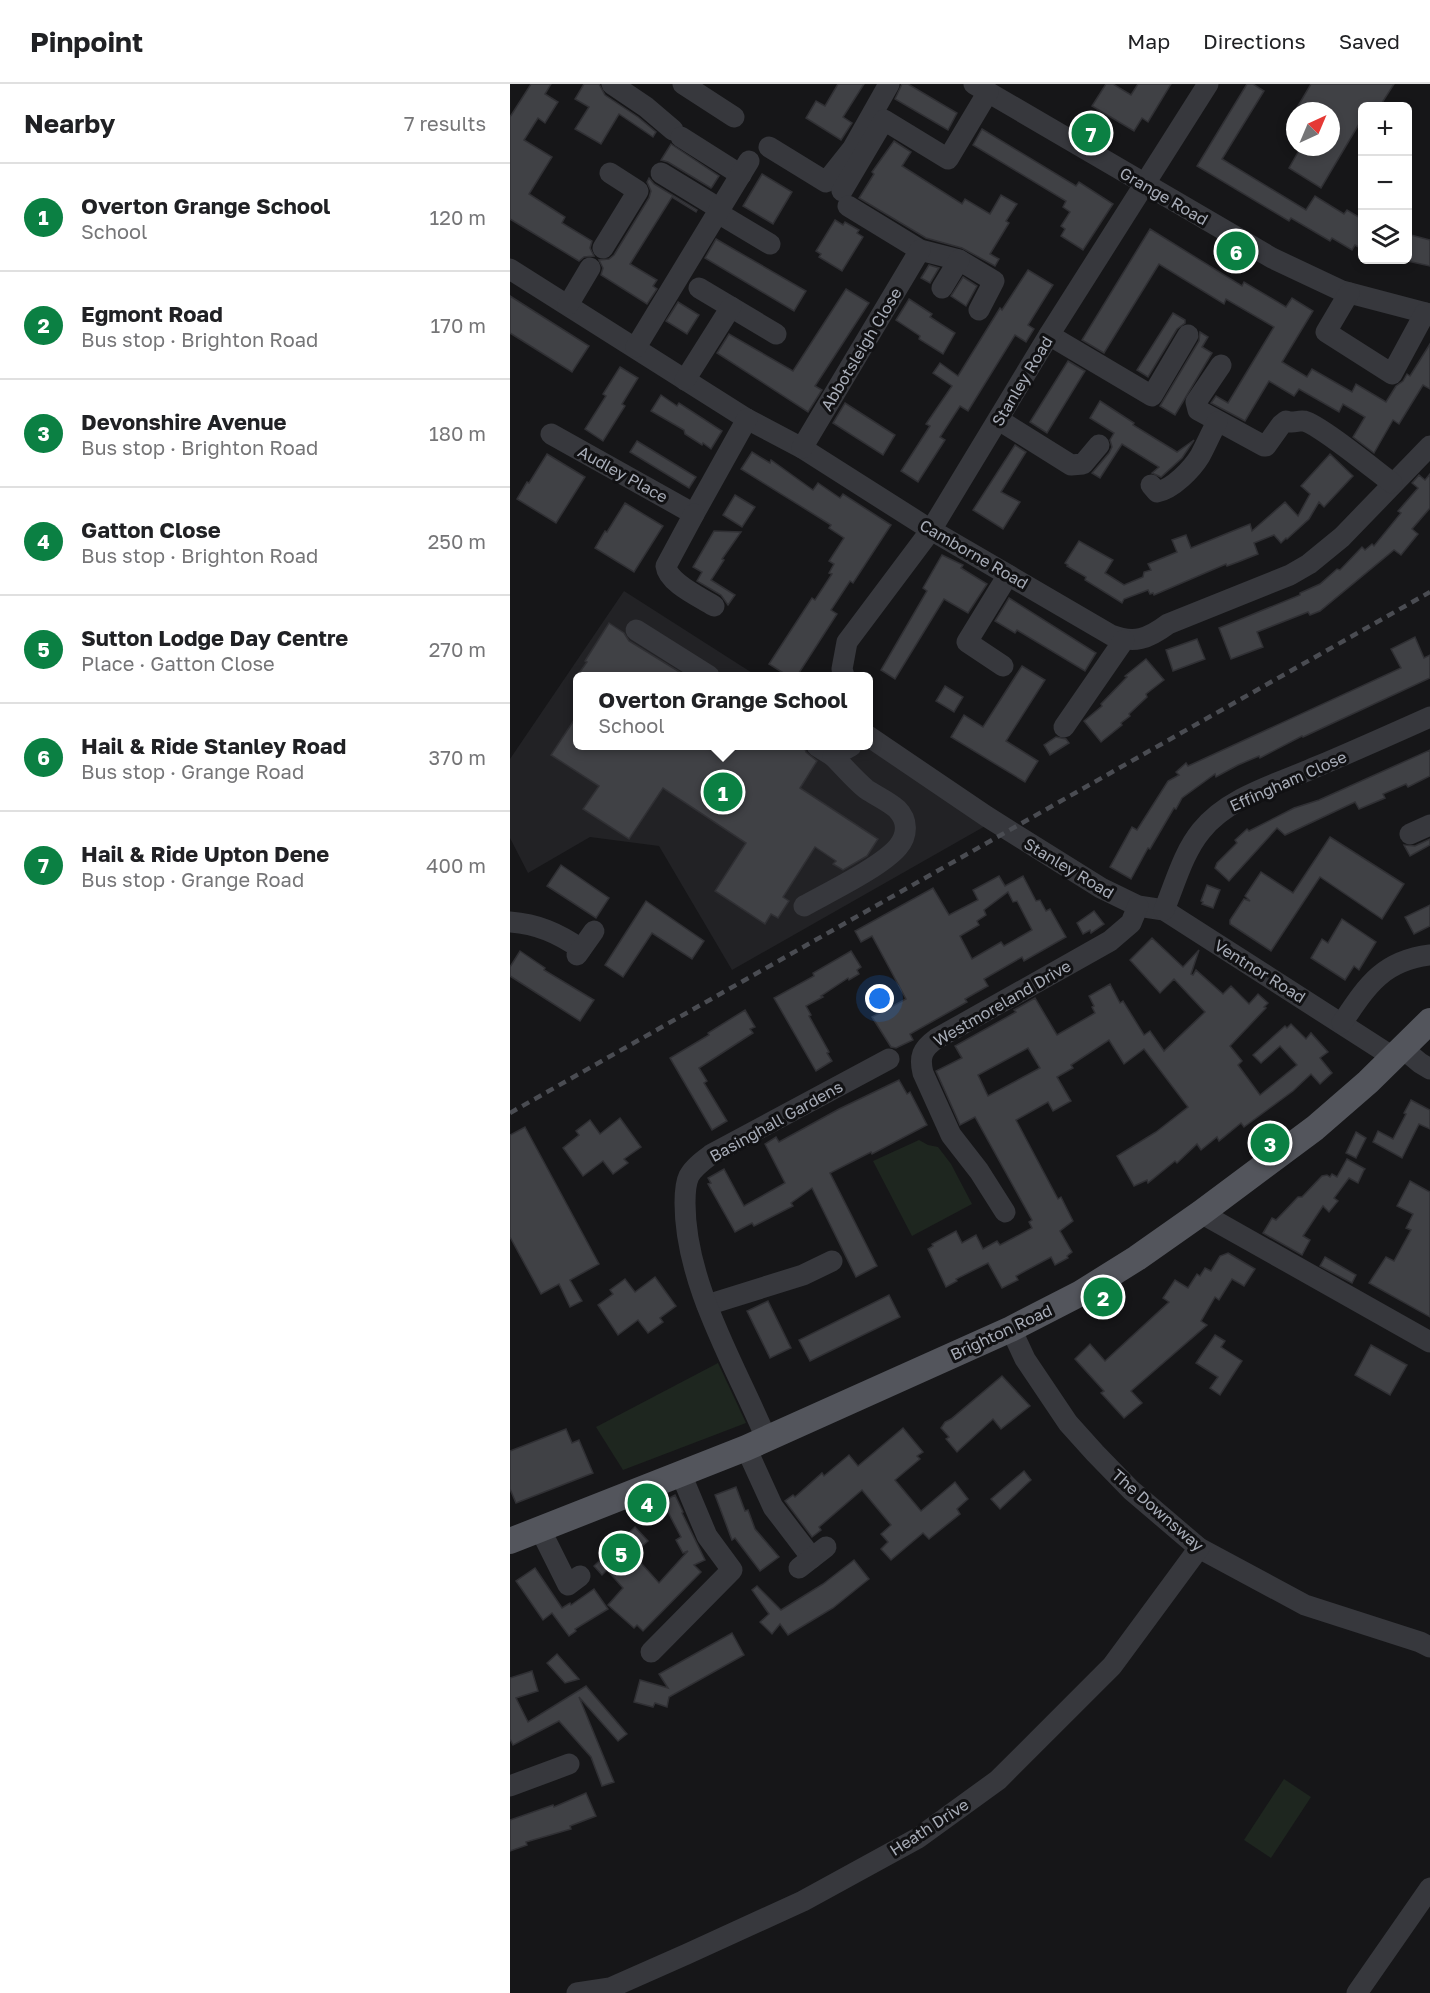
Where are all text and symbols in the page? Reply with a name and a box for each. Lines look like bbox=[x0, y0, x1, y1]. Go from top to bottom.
text: Pinpoint bbox=[30, 25, 143, 58]
text: Map bbox=[1127, 28, 1170, 54]
text: Directions bbox=[1203, 28, 1306, 54]
text: Saved bbox=[1339, 28, 1400, 54]
north arrow bbox=[1286, 102, 1340, 156]
map controls bbox=[1358, 102, 1412, 264]
button: + bbox=[1358, 102, 1412, 156]
text: Nearby bbox=[24, 108, 115, 139]
pin: 7 bbox=[1072, 110, 1110, 156]
text: 7 results bbox=[404, 111, 486, 135]
button: − bbox=[1358, 156, 1412, 210]
street label: Grange Road bbox=[1116, 163, 1212, 229]
text: Overton Grange School bbox=[81, 192, 331, 219]
text: 1 bbox=[38, 205, 49, 229]
text: 120 m bbox=[430, 205, 486, 229]
button: layers bbox=[1358, 210, 1412, 264]
text: School bbox=[81, 219, 147, 243]
pin: 6 bbox=[1216, 228, 1256, 274]
street label: Abbotsleigh Close bbox=[816, 284, 906, 414]
text: Egmont Road bbox=[81, 300, 223, 327]
text: 2 bbox=[37, 313, 50, 337]
text: 170 m bbox=[431, 313, 486, 337]
text: Bus stop · Brighton Road bbox=[81, 327, 318, 351]
street label: Stanley Road bbox=[987, 332, 1057, 430]
text: Devonshire Avenue bbox=[81, 408, 286, 435]
text: 3 bbox=[37, 421, 50, 445]
text: 180 m bbox=[429, 421, 486, 445]
text: Bus stop · Brighton Road bbox=[81, 435, 318, 459]
street label: Audley Place bbox=[575, 441, 671, 507]
street label: Camborne Road bbox=[916, 515, 1032, 593]
text: Gatton Close bbox=[81, 516, 221, 543]
text: 4 bbox=[37, 529, 50, 553]
text: 250 m bbox=[428, 529, 486, 553]
text: Bus stop · Brighton Road bbox=[81, 543, 318, 567]
text: Sutton Lodge Day Centre bbox=[81, 624, 348, 651]
text: 5 bbox=[37, 637, 50, 661]
text: 270 m bbox=[429, 637, 486, 661]
text: Place · Gatton Close bbox=[81, 651, 275, 675]
popup bbox=[573, 672, 873, 750]
text: Overton Grange School bbox=[598, 686, 848, 713]
text: School bbox=[598, 713, 665, 737]
text: Hail & Ride Stanley Road bbox=[81, 732, 346, 759]
text: 6 bbox=[37, 745, 50, 769]
text: 370 m bbox=[429, 745, 486, 769]
street label: Effingham Close bbox=[1226, 746, 1350, 816]
text: Bus stop · Grange Road bbox=[81, 759, 304, 783]
pin: 1 bbox=[704, 770, 742, 814]
street label: Stanley Road bbox=[1020, 833, 1118, 903]
text: Hail & Ride Upton Dene bbox=[81, 840, 329, 867]
text: 7 bbox=[38, 853, 49, 877]
text: 400 m bbox=[426, 853, 486, 877]
text: Bus stop · Grange Road bbox=[81, 867, 304, 891]
street label: Ventnor Road bbox=[1211, 935, 1309, 1007]
street label: Westmoreland Drive bbox=[930, 955, 1074, 1051]
your location bbox=[865, 984, 894, 1013]
street label: Basinghall Gardens bbox=[706, 1076, 846, 1166]
pin: 3 bbox=[1250, 1120, 1290, 1166]
pin: 2 bbox=[1084, 1274, 1122, 1320]
street label: Brighton Road bbox=[947, 1300, 1055, 1364]
street label: The Downsway bbox=[1108, 1465, 1208, 1555]
pin: 4 bbox=[628, 1480, 666, 1526]
pin: 5 bbox=[602, 1530, 640, 1576]
street label: Heath Drive bbox=[886, 1794, 972, 1860]

